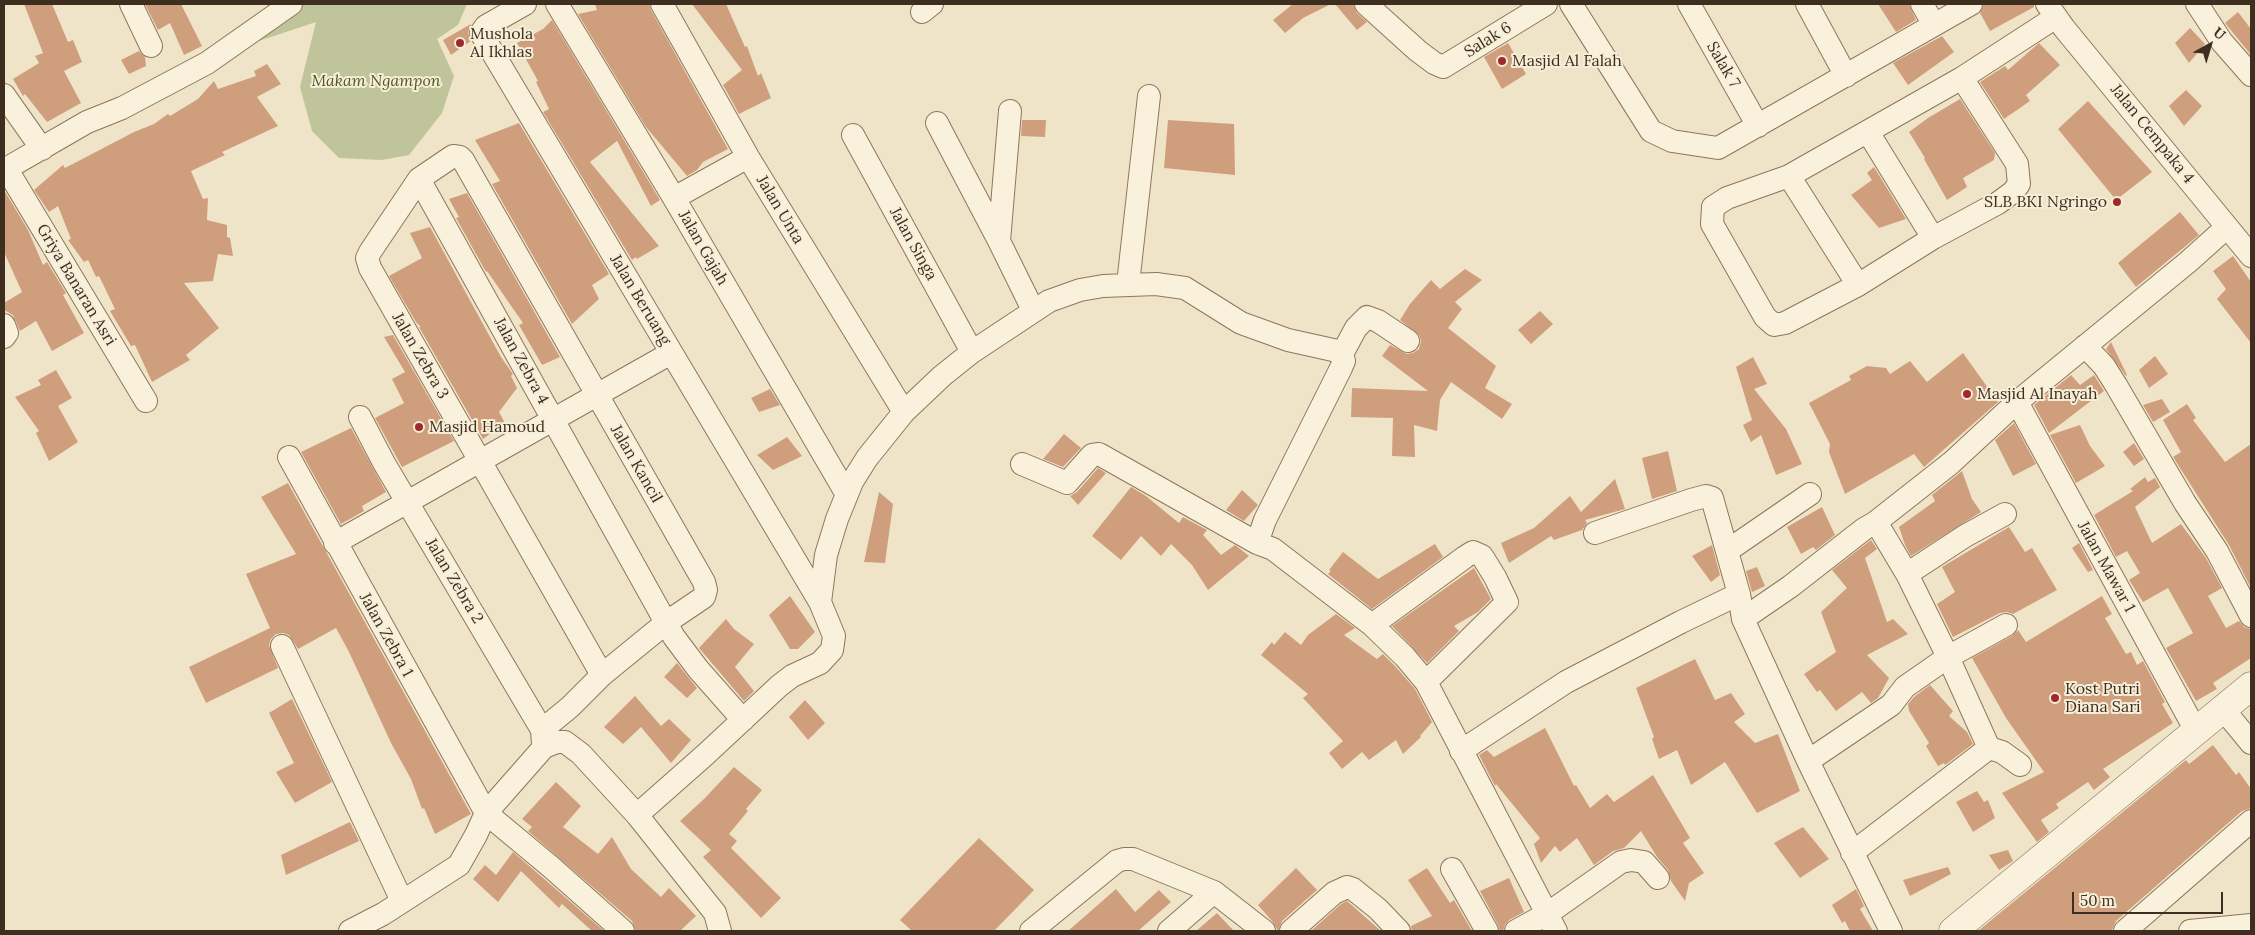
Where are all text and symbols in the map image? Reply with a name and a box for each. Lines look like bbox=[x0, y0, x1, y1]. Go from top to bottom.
street label: Salak 6 bbox=[1461, 18, 1515, 62]
north arrow bbox=[2185, 20, 2235, 70]
text: U bbox=[2210, 23, 2229, 44]
place label: Mushola Al Ikhlas bbox=[470, 24, 533, 62]
marker: Mushola Al Ikhlas bbox=[454, 37, 466, 49]
street label: Salak 7 bbox=[1702, 39, 1744, 91]
place label: Masjid Al Falah bbox=[1512, 51, 1622, 71]
marker: Masjid Al Falah bbox=[1496, 55, 1508, 67]
park label: Makam Ngampon bbox=[311, 71, 441, 91]
street label: Jalan Cempaka 4 bbox=[2106, 80, 2198, 188]
street label: Jalan Unta bbox=[752, 172, 808, 248]
place label: SLB BKI Ngringo bbox=[1984, 192, 2107, 212]
marker: SLB BKI Ngringo bbox=[2111, 196, 2123, 208]
street label: Jalan Singa bbox=[885, 204, 941, 284]
street label: Jalan Gajah bbox=[674, 207, 732, 289]
street label: Griya Banaran Asri bbox=[32, 221, 120, 349]
street label: Jalan Beruang bbox=[605, 251, 675, 349]
street label: Jalan Zebra 3 bbox=[388, 309, 452, 403]
street label: Jalan Zebra 4 bbox=[489, 314, 553, 408]
place label: Masjid Al Inayah bbox=[1977, 384, 2098, 404]
marker: Masjid Al Inayah bbox=[1961, 388, 1973, 400]
place label: Masjid Hamoud bbox=[429, 417, 545, 437]
marker: Masjid Hamoud bbox=[413, 421, 425, 433]
street label: Jalan Kancil bbox=[606, 422, 666, 506]
street label: Jalan Mawar 1 bbox=[2073, 518, 2139, 616]
street label: Jalan Zebra 2 bbox=[421, 535, 487, 627]
street label: Jalan Zebra 1 bbox=[355, 590, 417, 680]
place label: Kost Putri Diana Sari bbox=[2065, 679, 2141, 717]
marker: Kost Putri Diana Sari bbox=[2049, 692, 2061, 704]
scale bar bbox=[2075, 882, 2226, 914]
text: 50 m bbox=[2080, 891, 2115, 910]

